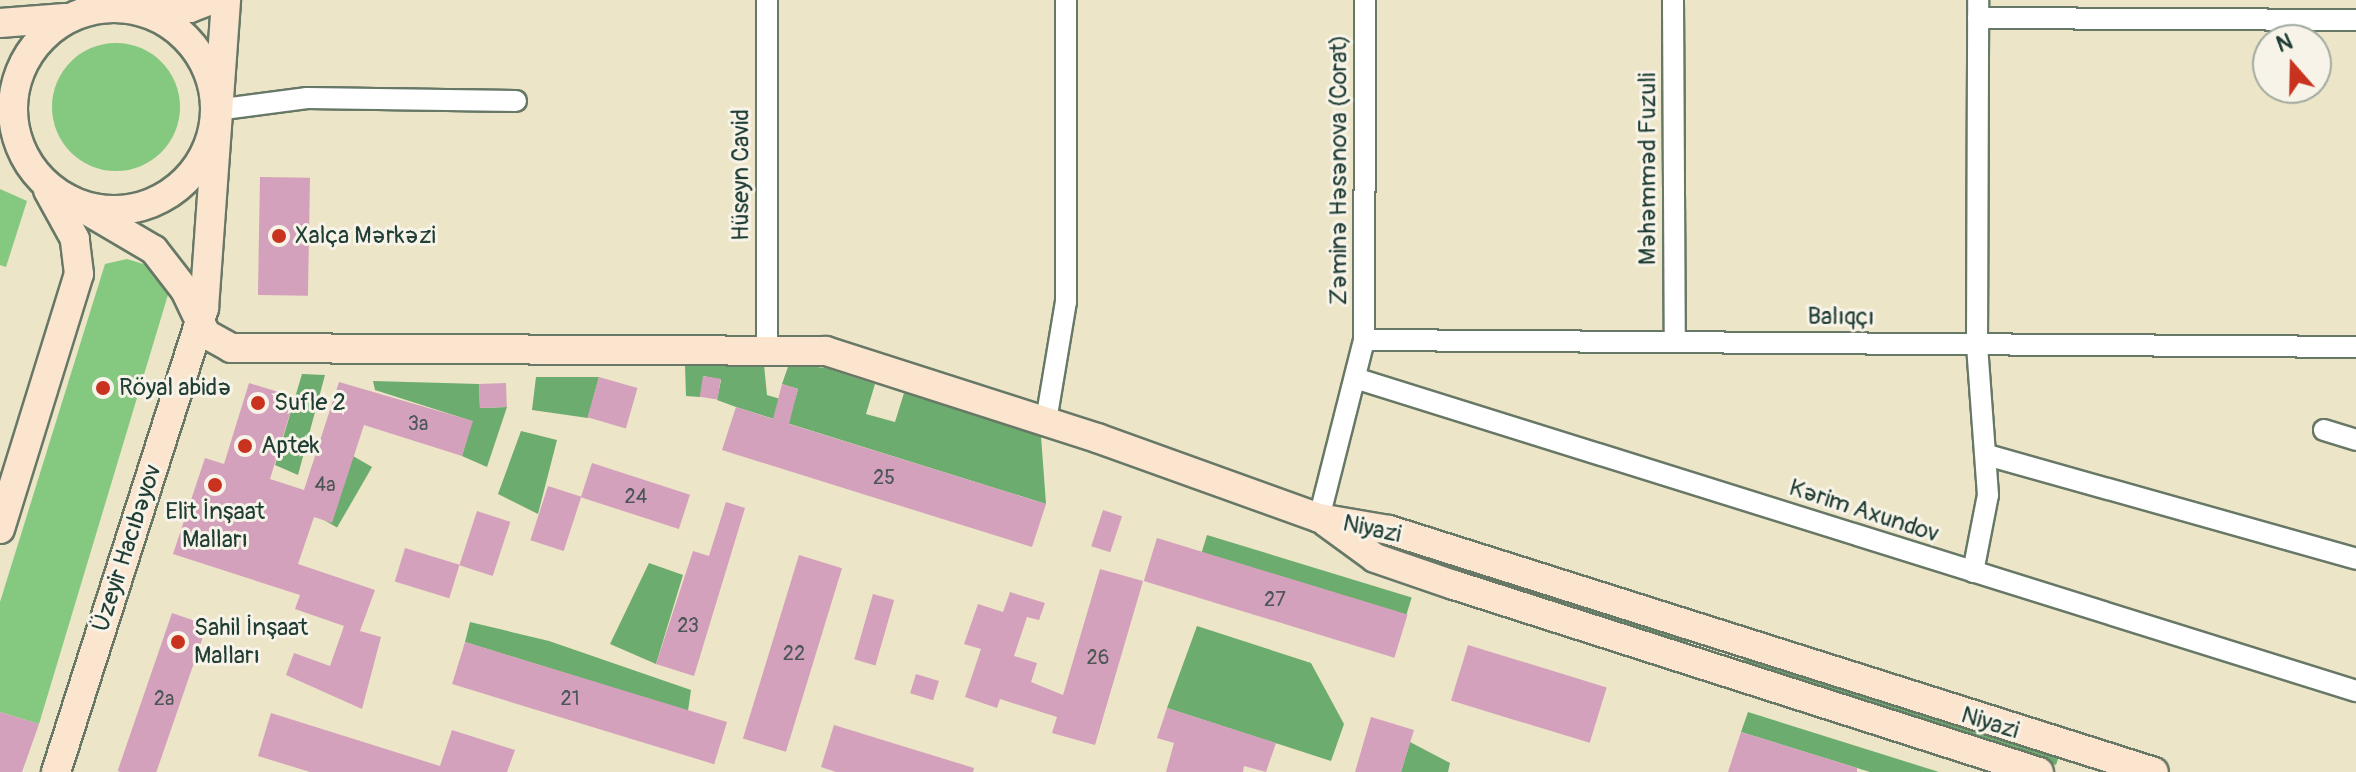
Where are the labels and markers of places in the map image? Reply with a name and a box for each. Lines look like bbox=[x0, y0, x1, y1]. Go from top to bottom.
place label: Xalça Mərkəzi bbox=[295, 222, 436, 250]
marker: Xalça Mərkəzi bbox=[270, 227, 288, 245]
place label: Röyal abidə bbox=[119, 374, 232, 402]
marker: Röyal abidə bbox=[94, 379, 112, 397]
place label: Sufle 2 bbox=[274, 389, 346, 417]
marker: Sufle 2 bbox=[249, 394, 267, 412]
place label: Aptek bbox=[261, 432, 319, 460]
marker: Aptek bbox=[236, 437, 254, 455]
marker: Elit İnşaat Malları bbox=[206, 476, 224, 494]
place label: Elit İnşaat Malları bbox=[165, 498, 265, 554]
place label: Sahil İnşaat Malları bbox=[194, 614, 308, 670]
marker: Sahil İnşaat Malları bbox=[169, 633, 187, 651]

